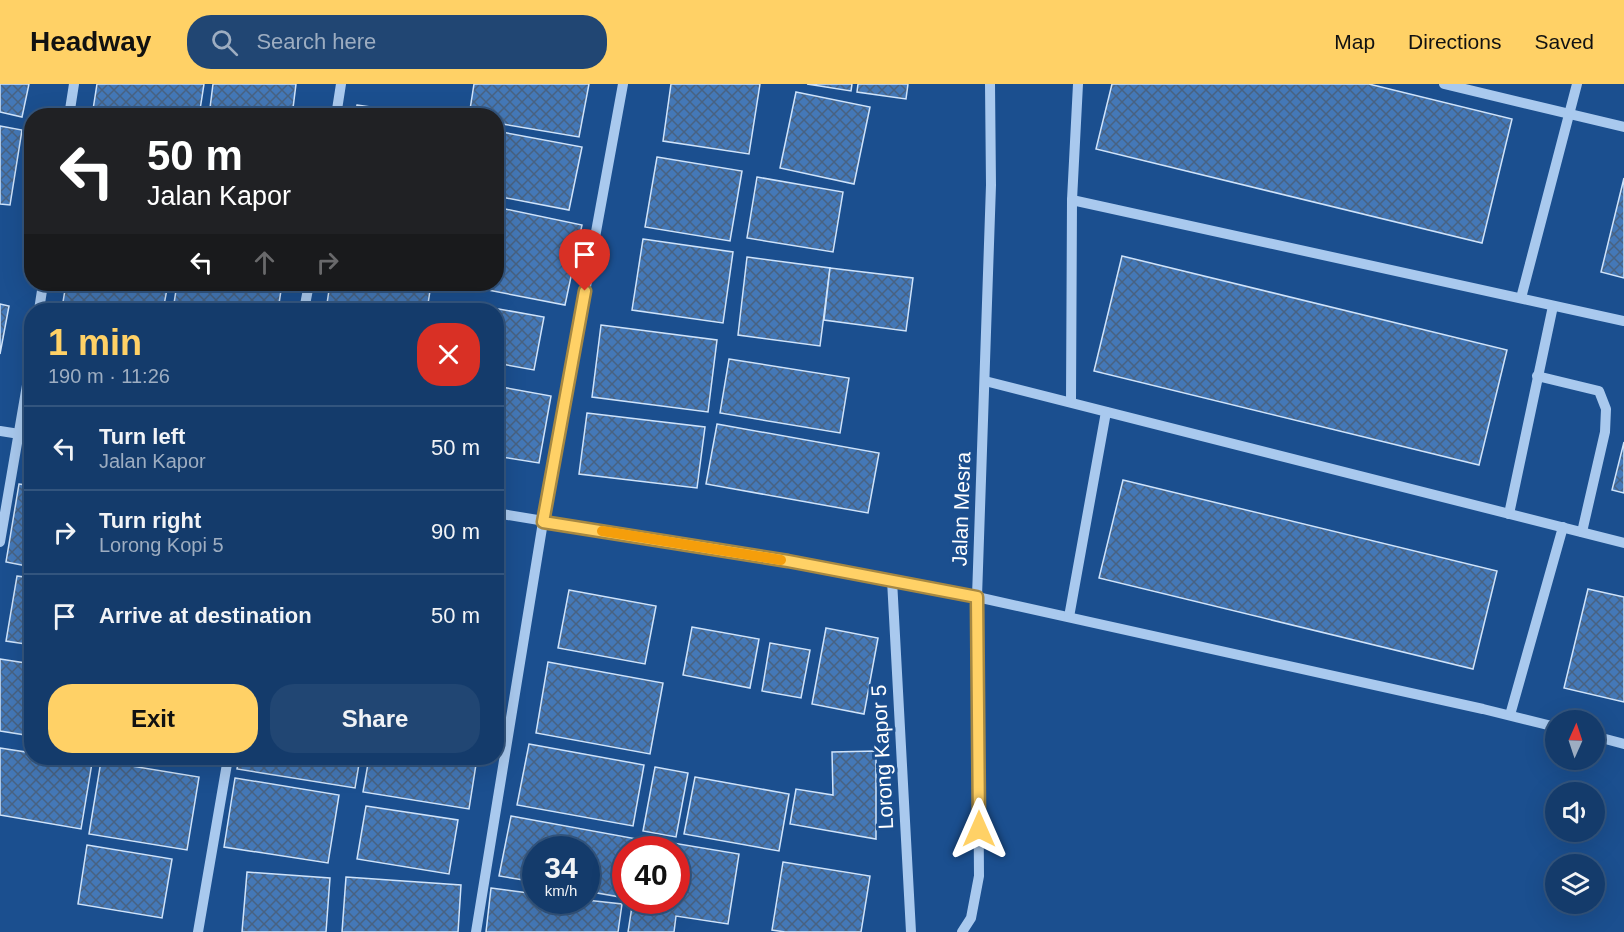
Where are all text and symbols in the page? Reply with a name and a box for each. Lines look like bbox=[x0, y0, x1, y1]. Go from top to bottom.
search box bbox=[187, 15, 607, 69]
text: Headway bbox=[30, 26, 151, 57]
icon: search bbox=[208, 26, 241, 59]
text: Search here bbox=[256, 29, 376, 54]
text: Map bbox=[1334, 30, 1375, 53]
text: Directions bbox=[1408, 30, 1501, 53]
text: Saved bbox=[1534, 30, 1594, 53]
icon: left bbox=[48, 132, 126, 210]
text: 50 m bbox=[147, 132, 243, 179]
text: Jalan Kapor bbox=[147, 181, 291, 211]
pin bbox=[559, 229, 610, 291]
icon: arrive bbox=[568, 238, 601, 271]
icon: left bbox=[185, 246, 218, 279]
icon: ahead bbox=[248, 246, 281, 279]
icon: right bbox=[311, 246, 344, 279]
text: 1 min bbox=[48, 322, 142, 363]
button: close bbox=[417, 323, 480, 386]
text: 190 m · 11:26 bbox=[48, 365, 170, 387]
text: Turn left bbox=[99, 424, 185, 449]
icon: left bbox=[48, 432, 81, 465]
text: 50 m bbox=[431, 435, 480, 460]
text: Jalan Kapor bbox=[99, 450, 206, 472]
street label: Jalan Mesra bbox=[948, 451, 974, 567]
text: Turn right bbox=[99, 508, 201, 533]
icon: right bbox=[48, 516, 81, 549]
text: 90 m bbox=[431, 519, 480, 544]
text: Lorong Kopi 5 bbox=[99, 534, 224, 556]
icon: arrive bbox=[48, 600, 81, 633]
text: Arrive at destination bbox=[99, 603, 312, 628]
text: 50 m bbox=[431, 603, 480, 628]
button: Exit bbox=[48, 684, 258, 753]
button: Share bbox=[270, 684, 480, 753]
street label: Lorong Kapor 5 bbox=[867, 684, 897, 830]
north arrow bbox=[1545, 710, 1605, 770]
map controls bbox=[1545, 710, 1605, 914]
button: sound bbox=[1545, 782, 1605, 842]
position arrow bbox=[947, 797, 1011, 861]
speed limit sign: 40 bbox=[612, 836, 690, 914]
text: 34 bbox=[544, 851, 578, 884]
button: layers bbox=[1545, 854, 1605, 914]
text: km/h bbox=[545, 882, 577, 899]

